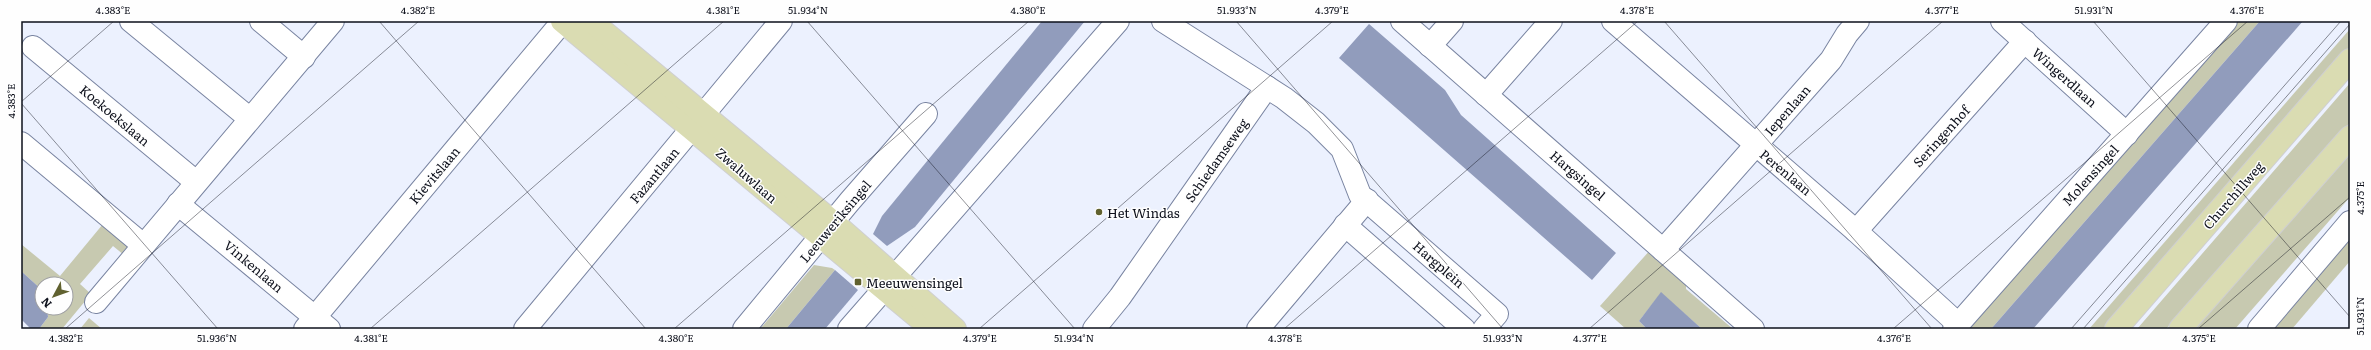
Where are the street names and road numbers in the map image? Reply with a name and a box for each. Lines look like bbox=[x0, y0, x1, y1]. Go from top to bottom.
street label: Wingerdlaan bbox=[2028, 43, 2102, 112]
street label: Koekoekslaan bbox=[76, 80, 154, 150]
street label: Iepenlaan bbox=[1760, 80, 1815, 140]
street label: Seringenhof bbox=[1908, 100, 1974, 171]
street label: Schiedamseweg bbox=[1180, 114, 1252, 206]
street label: Molensingel bbox=[2057, 140, 2123, 210]
street label: Kievitslaan bbox=[404, 142, 464, 208]
street label: Fazantlaan bbox=[625, 143, 683, 207]
street label: Zwaluwlaan bbox=[712, 143, 782, 207]
street label: Perenlaan bbox=[1756, 145, 1816, 200]
street label: Hargsingel bbox=[1546, 146, 1610, 205]
street label: Churchillweg bbox=[2198, 156, 2268, 233]
street label: Leeuweriksingel bbox=[795, 175, 876, 266]
street label: Vinkenlaan bbox=[220, 236, 288, 297]
street label: Hargplein bbox=[1409, 236, 1469, 292]

